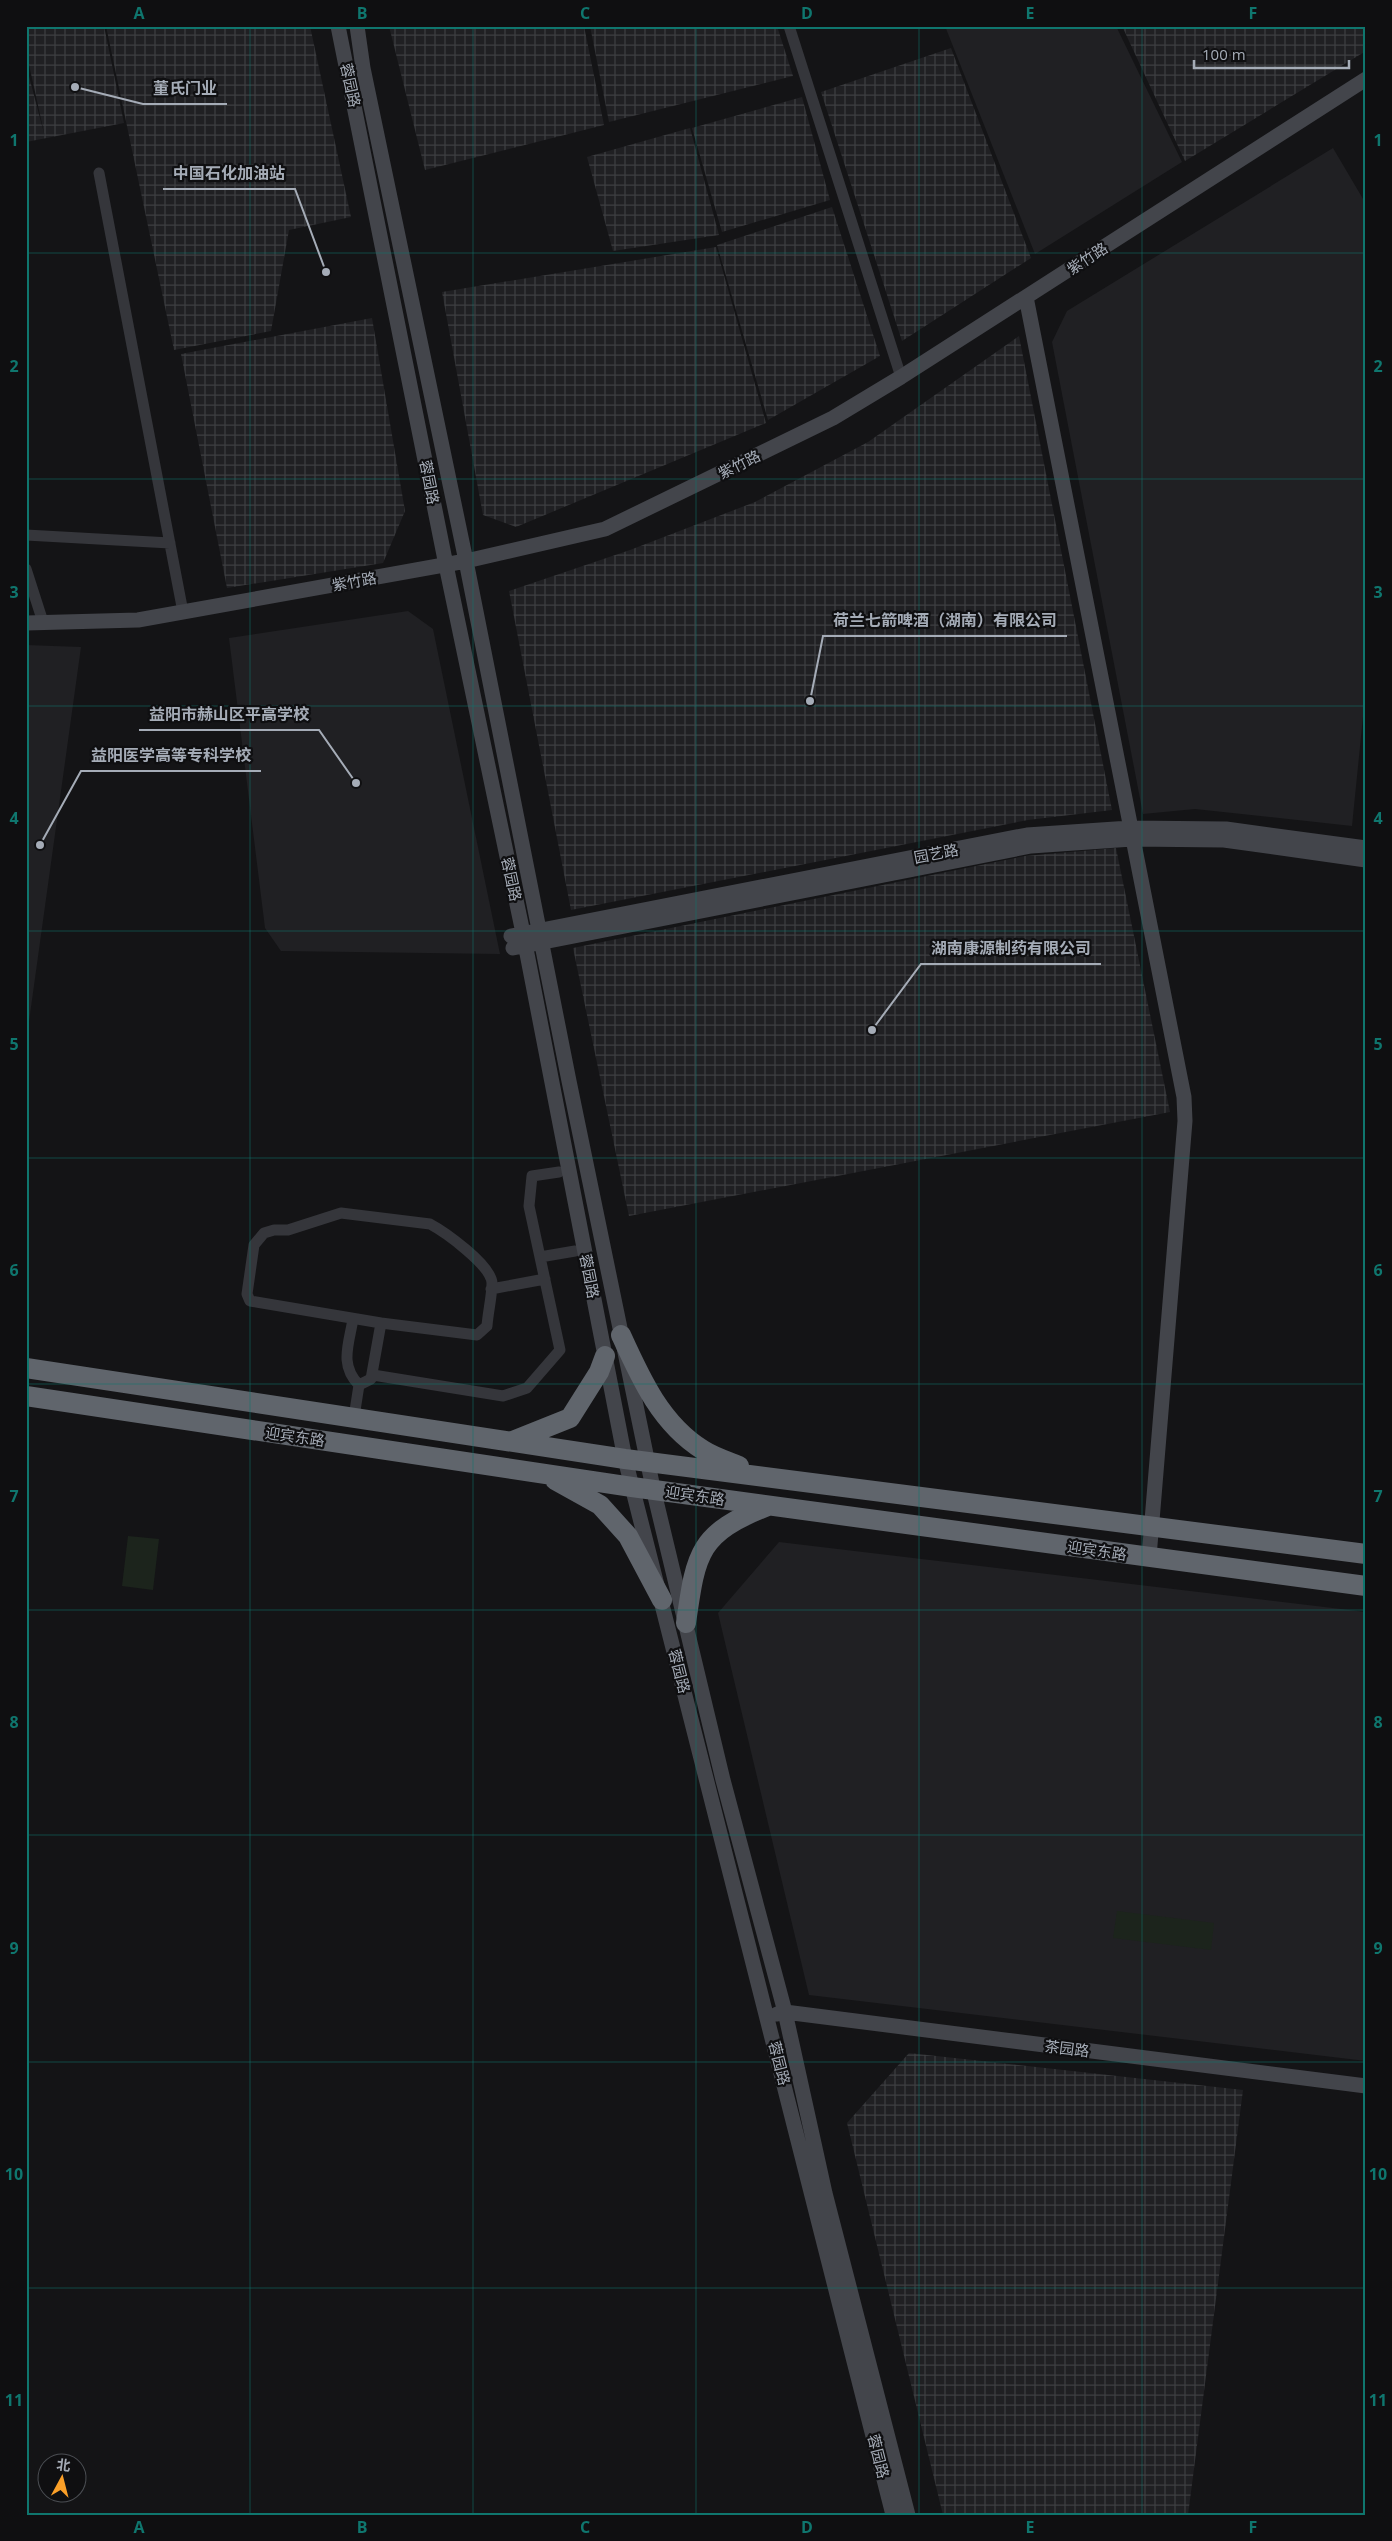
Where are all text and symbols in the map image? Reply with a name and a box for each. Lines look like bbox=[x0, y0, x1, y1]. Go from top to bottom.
text: A bbox=[133, 2, 145, 24]
text: B bbox=[357, 2, 367, 24]
text: C bbox=[580, 2, 590, 24]
text: D bbox=[801, 2, 813, 24]
text: E bbox=[1026, 2, 1035, 24]
text: F bbox=[1249, 2, 1257, 24]
scale bar bbox=[1194, 38, 1350, 70]
text: 100 m bbox=[1202, 44, 1246, 64]
street label: 蓉园路 bbox=[337, 61, 365, 109]
callout: 董氏门业 bbox=[143, 73, 227, 104]
text: 董氏门业 bbox=[153, 77, 217, 99]
text: 1 bbox=[9, 129, 19, 151]
text: 1 bbox=[1373, 129, 1383, 151]
callout: 中国石化加油站 bbox=[163, 158, 295, 189]
text: 中国石化加油站 bbox=[173, 162, 285, 184]
street label: 紫竹路 bbox=[1063, 237, 1111, 279]
text: 2 bbox=[9, 355, 19, 377]
text: 2 bbox=[1373, 355, 1383, 377]
street label: 紫竹路 bbox=[714, 445, 764, 483]
street label: 蓉园路 bbox=[416, 458, 444, 506]
street label: 紫竹路 bbox=[330, 567, 378, 595]
text: 3 bbox=[9, 581, 19, 603]
text: 3 bbox=[1373, 581, 1383, 603]
callout: 荷兰七箭啤酒（湖南）有限公司 bbox=[823, 605, 1067, 636]
text: 荷兰七箭啤酒（湖南）有限公司 bbox=[833, 609, 1057, 631]
callout: 益阳市赫山区平高学校 bbox=[139, 699, 319, 730]
text: 益阳市赫山区平高学校 bbox=[149, 703, 310, 725]
callout: 益阳医学高等专科学校 bbox=[81, 740, 261, 771]
text: 益阳医学高等专科学校 bbox=[91, 744, 252, 766]
text: 4 bbox=[9, 807, 19, 829]
text: 4 bbox=[1373, 807, 1383, 829]
street label: 园艺路 bbox=[912, 839, 960, 867]
street label: 蓉园路 bbox=[498, 855, 526, 903]
callout: 湖南康源制药有限公司 bbox=[921, 933, 1101, 964]
text: 湖南康源制药有限公司 bbox=[931, 937, 1091, 959]
text: 5 bbox=[9, 1033, 19, 1055]
text: 5 bbox=[1373, 1033, 1383, 1055]
street label: 蓉园路 bbox=[576, 1252, 604, 1300]
text: 6 bbox=[9, 1259, 19, 1281]
text: 6 bbox=[1373, 1259, 1383, 1281]
street label: 迎宾东路 bbox=[264, 1422, 326, 1450]
street label: 迎宾东路 bbox=[664, 1481, 726, 1509]
text: 7 bbox=[9, 1485, 19, 1507]
text: 7 bbox=[1373, 1485, 1383, 1507]
street label: 迎宾东路 bbox=[1066, 1536, 1128, 1564]
street label: 蓉园路 bbox=[665, 1647, 695, 1695]
text: 8 bbox=[9, 1711, 19, 1733]
text: 8 bbox=[1373, 1711, 1383, 1733]
text: 9 bbox=[9, 1937, 19, 1959]
text: 9 bbox=[1373, 1937, 1383, 1959]
street label: 茶园路 bbox=[1043, 2035, 1091, 2061]
street label: 蓉园路 bbox=[765, 2039, 795, 2087]
text: 10 bbox=[5, 2163, 23, 2185]
text: 10 bbox=[1369, 2163, 1387, 2185]
text: 11 bbox=[5, 2389, 23, 2411]
text: 11 bbox=[1369, 2389, 1387, 2411]
street label: 蓉园路 bbox=[864, 2432, 894, 2480]
north arrow bbox=[38, 2454, 88, 2504]
text: 北 bbox=[56, 2454, 72, 2475]
text: A bbox=[133, 2516, 145, 2538]
text: B bbox=[357, 2516, 367, 2538]
text: C bbox=[580, 2516, 590, 2538]
text: D bbox=[801, 2516, 813, 2538]
text: E bbox=[1026, 2516, 1035, 2538]
text: F bbox=[1249, 2516, 1257, 2538]

